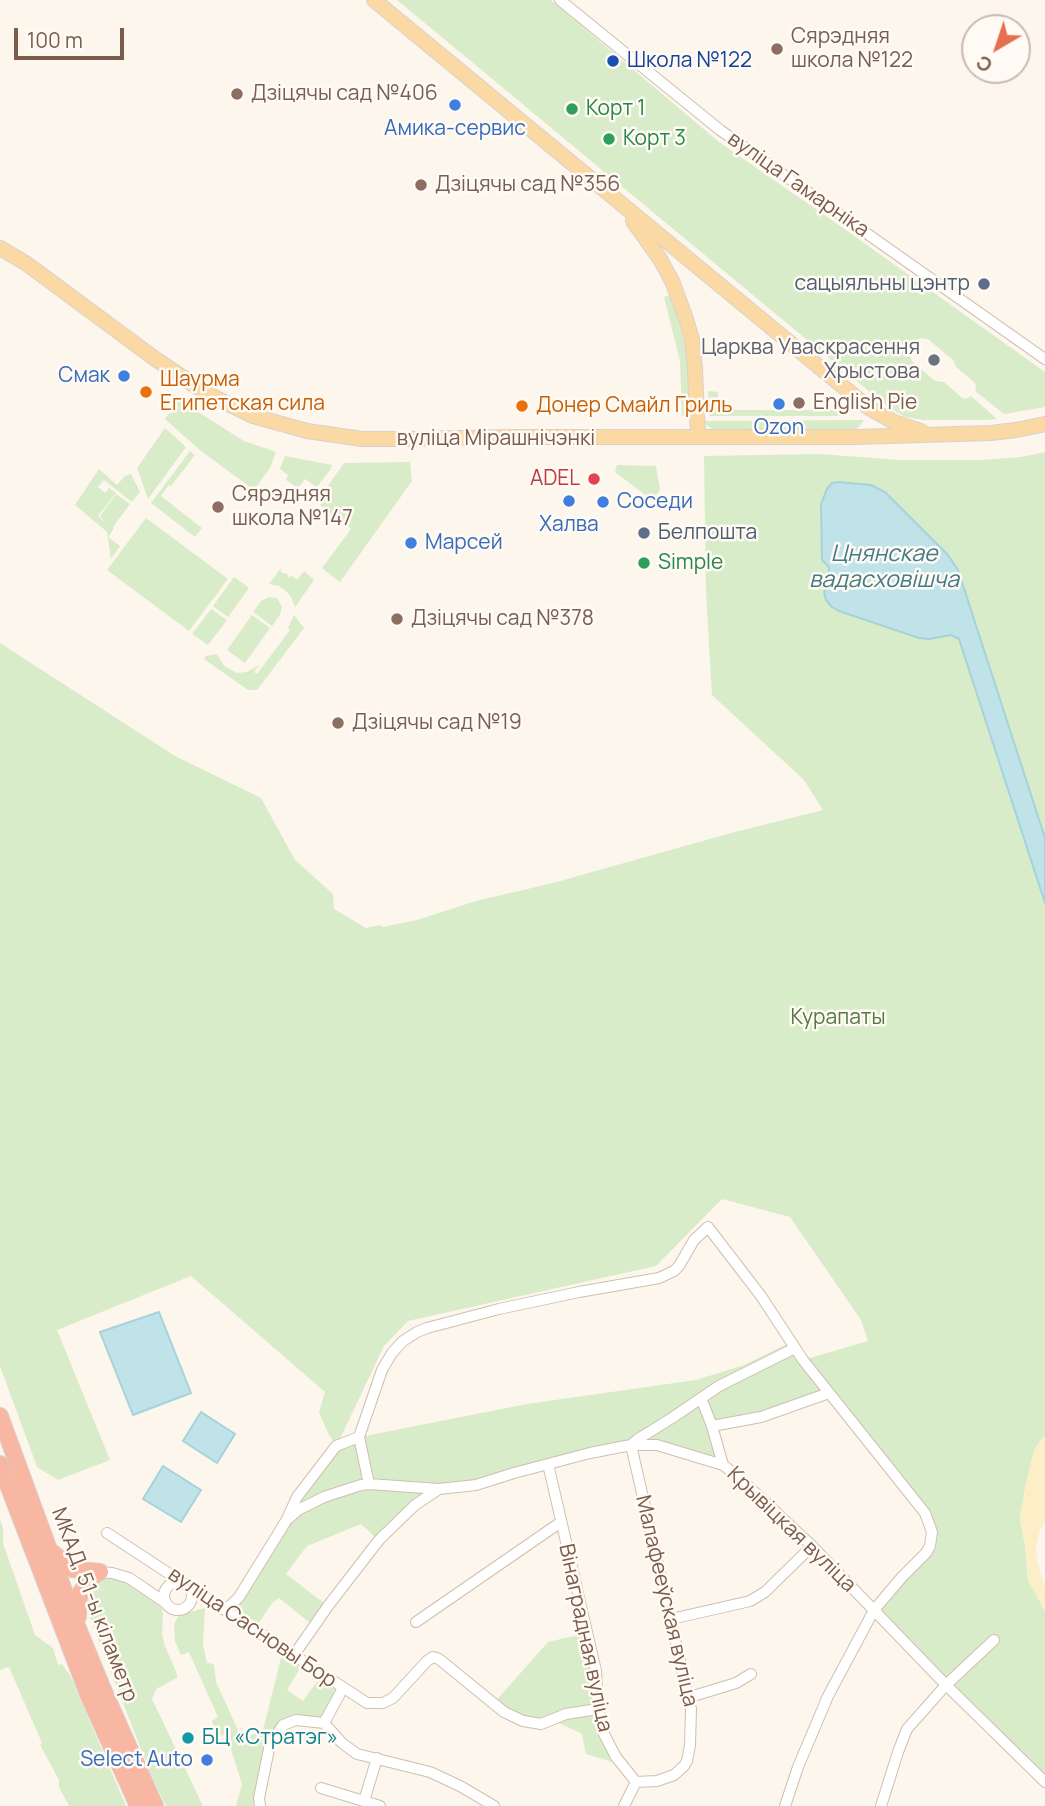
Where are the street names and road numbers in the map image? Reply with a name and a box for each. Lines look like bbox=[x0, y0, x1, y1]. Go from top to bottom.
street label: вуліца Гамарніка bbox=[722, 127, 874, 243]
street label: вуліца Мірашнічэнкі bbox=[397, 426, 595, 452]
street label: Крывіцкая вуліца bbox=[721, 1462, 861, 1598]
street label: Малафееўская вуліца bbox=[629, 1493, 703, 1709]
street label: МКАД, 51-ы кіламетр bbox=[45, 1504, 143, 1706]
street label: Вінаградная вуліца bbox=[553, 1542, 617, 1734]
street label: вуліца Сасновы Бор bbox=[163, 1562, 341, 1694]

